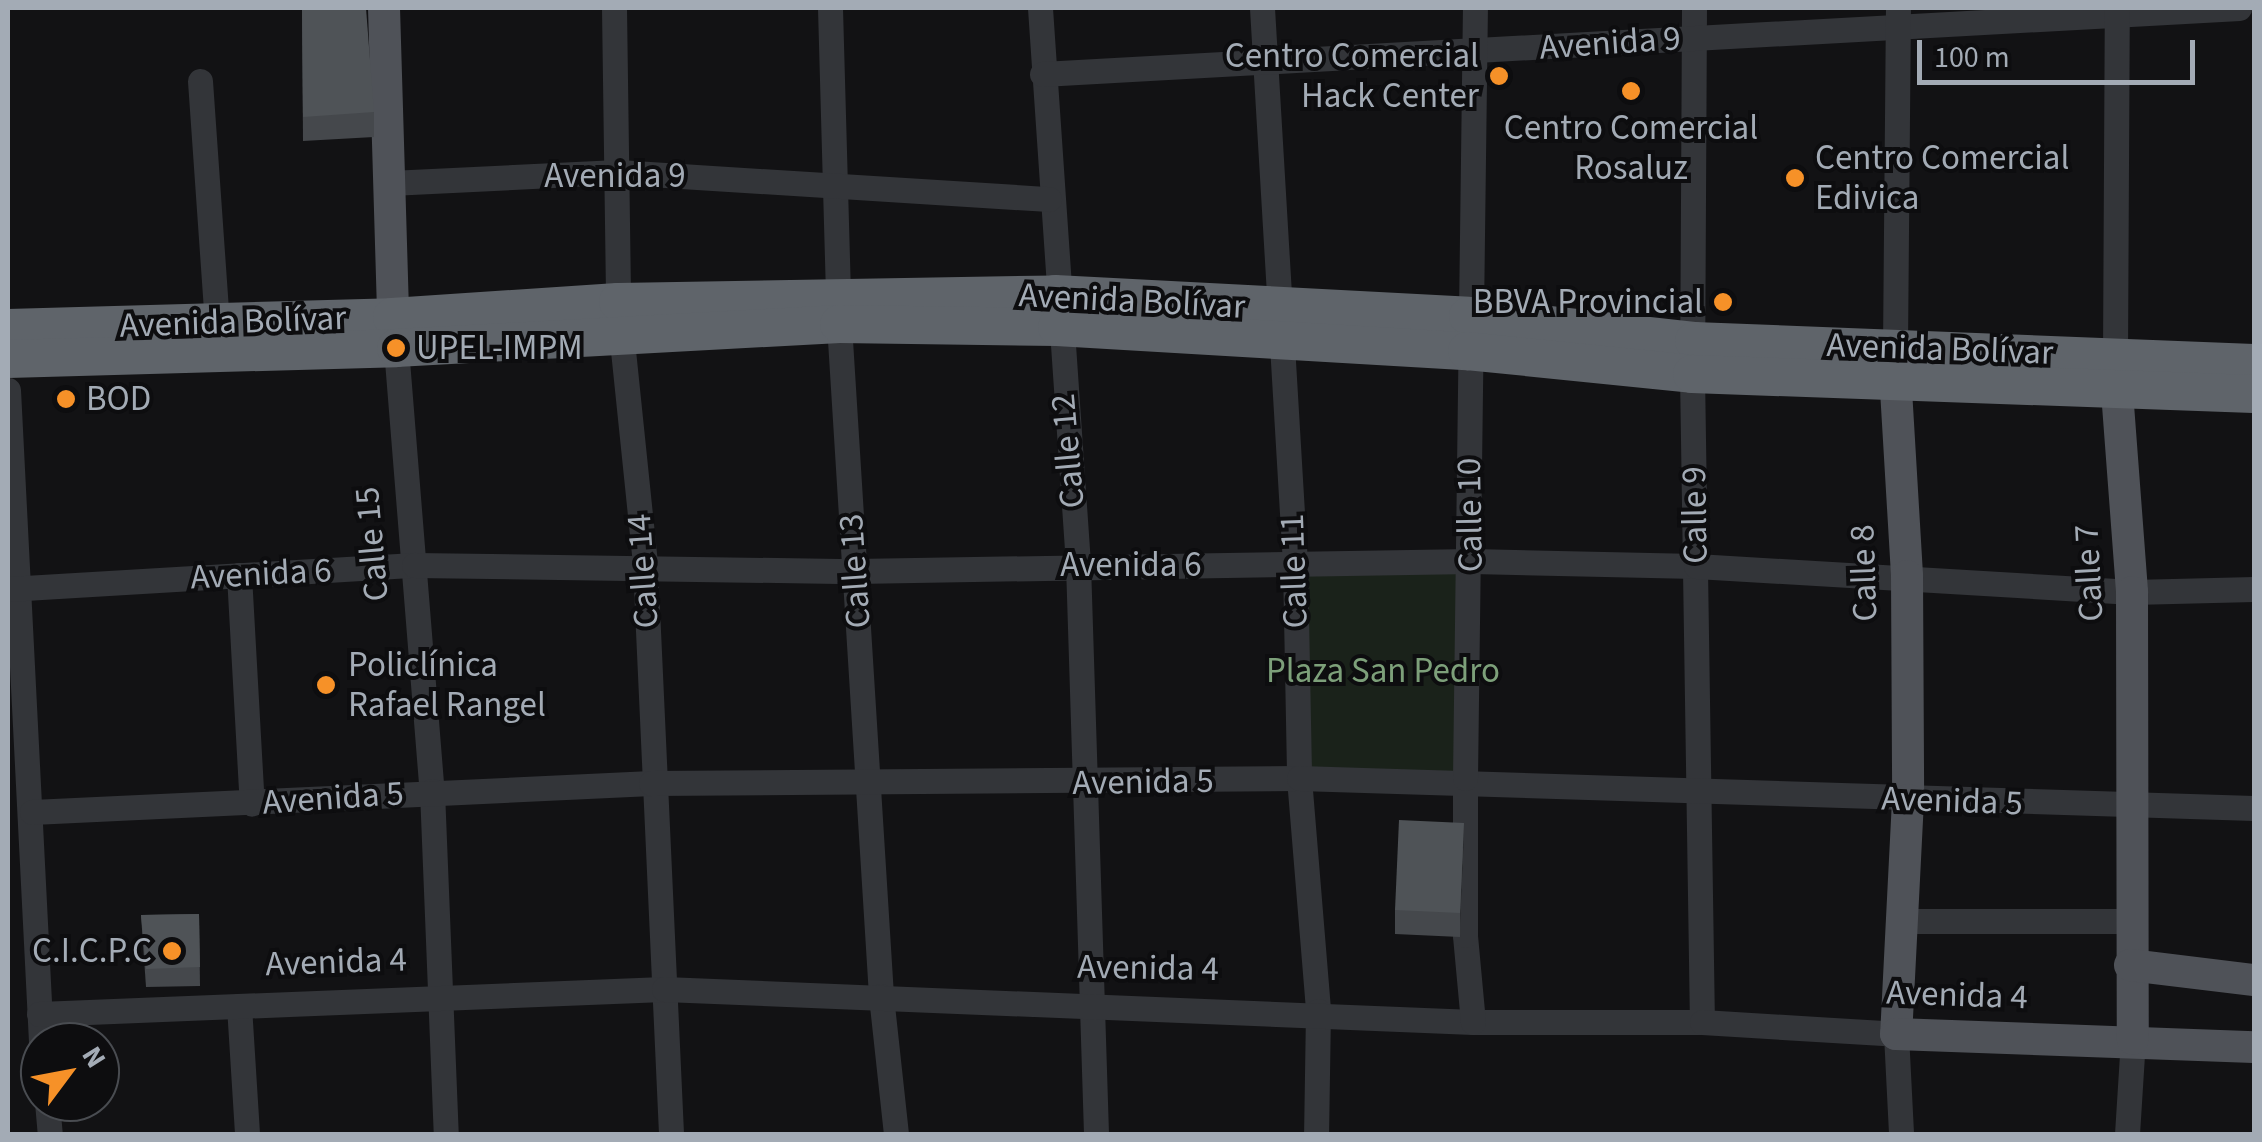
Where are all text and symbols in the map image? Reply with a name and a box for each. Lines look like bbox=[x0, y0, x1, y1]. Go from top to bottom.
street label: Avenida 9 bbox=[1538, 17, 1682, 69]
scale bar bbox=[1922, 20, 2200, 82]
place label: Centro Comercial Hack Center bbox=[1225, 35, 1479, 117]
text: 100 m bbox=[1934, 36, 2010, 79]
marker: Centro Comercial Hack Center bbox=[1488, 65, 1510, 87]
marker: Centro Comercial Rosaluz bbox=[1620, 80, 1642, 102]
place label: Centro Comercial Rosaluz bbox=[1504, 107, 1758, 189]
place label: Centro Comercial Edivica bbox=[1815, 137, 2069, 219]
street label: Avenida 9 bbox=[544, 155, 686, 197]
marker: Centro Comercial Edivica bbox=[1784, 167, 1806, 189]
street label: Avenida Bolívar bbox=[1018, 274, 1246, 328]
place label: BBVA Provincial bbox=[1473, 281, 1703, 323]
marker: BBVA Provincial bbox=[1712, 291, 1734, 313]
street label: Avenida Bolívar bbox=[119, 297, 347, 347]
street label: Avenida Bolívar bbox=[1826, 324, 2054, 374]
place label: UPEL-IMPM bbox=[416, 327, 583, 369]
marker: UPEL-IMPM bbox=[385, 337, 407, 359]
place label: BOD bbox=[86, 378, 151, 420]
marker: BOD bbox=[55, 388, 77, 410]
street label: Calle 12 bbox=[1042, 392, 1094, 510]
street label: Calle 10 bbox=[1448, 457, 1492, 573]
street label: Calle 9 bbox=[1673, 466, 1717, 564]
street label: Calle 15 bbox=[346, 485, 398, 603]
street label: Calle 14 bbox=[618, 512, 668, 630]
street label: Calle 13 bbox=[830, 512, 880, 630]
street label: Calle 11 bbox=[1271, 513, 1317, 629]
street label: Calle 7 bbox=[2065, 523, 2113, 623]
street label: Calle 8 bbox=[1841, 524, 1887, 622]
street label: Avenida 6 bbox=[1060, 544, 1202, 586]
street label: Avenida 6 bbox=[189, 549, 333, 599]
place label: Policlínica Rafael Rangel bbox=[348, 644, 546, 726]
park label: Plaza San Pedro bbox=[1266, 650, 1500, 692]
marker: Policlínica Rafael Rangel bbox=[313, 672, 339, 698]
street label: Avenida 5 bbox=[1072, 760, 1214, 804]
street label: Avenida 5 bbox=[261, 772, 405, 824]
street label: Avenida 5 bbox=[1881, 778, 2023, 824]
place label: C.I.C.P.C bbox=[32, 930, 152, 972]
street label: Avenida 4 bbox=[265, 939, 407, 985]
marker: C.I.C.P.C bbox=[161, 940, 183, 962]
street label: Avenida 4 bbox=[1077, 946, 1219, 990]
street label: Avenida 4 bbox=[1886, 972, 2028, 1018]
north arrow bbox=[20, 1022, 120, 1122]
text: N bbox=[72, 1039, 116, 1076]

